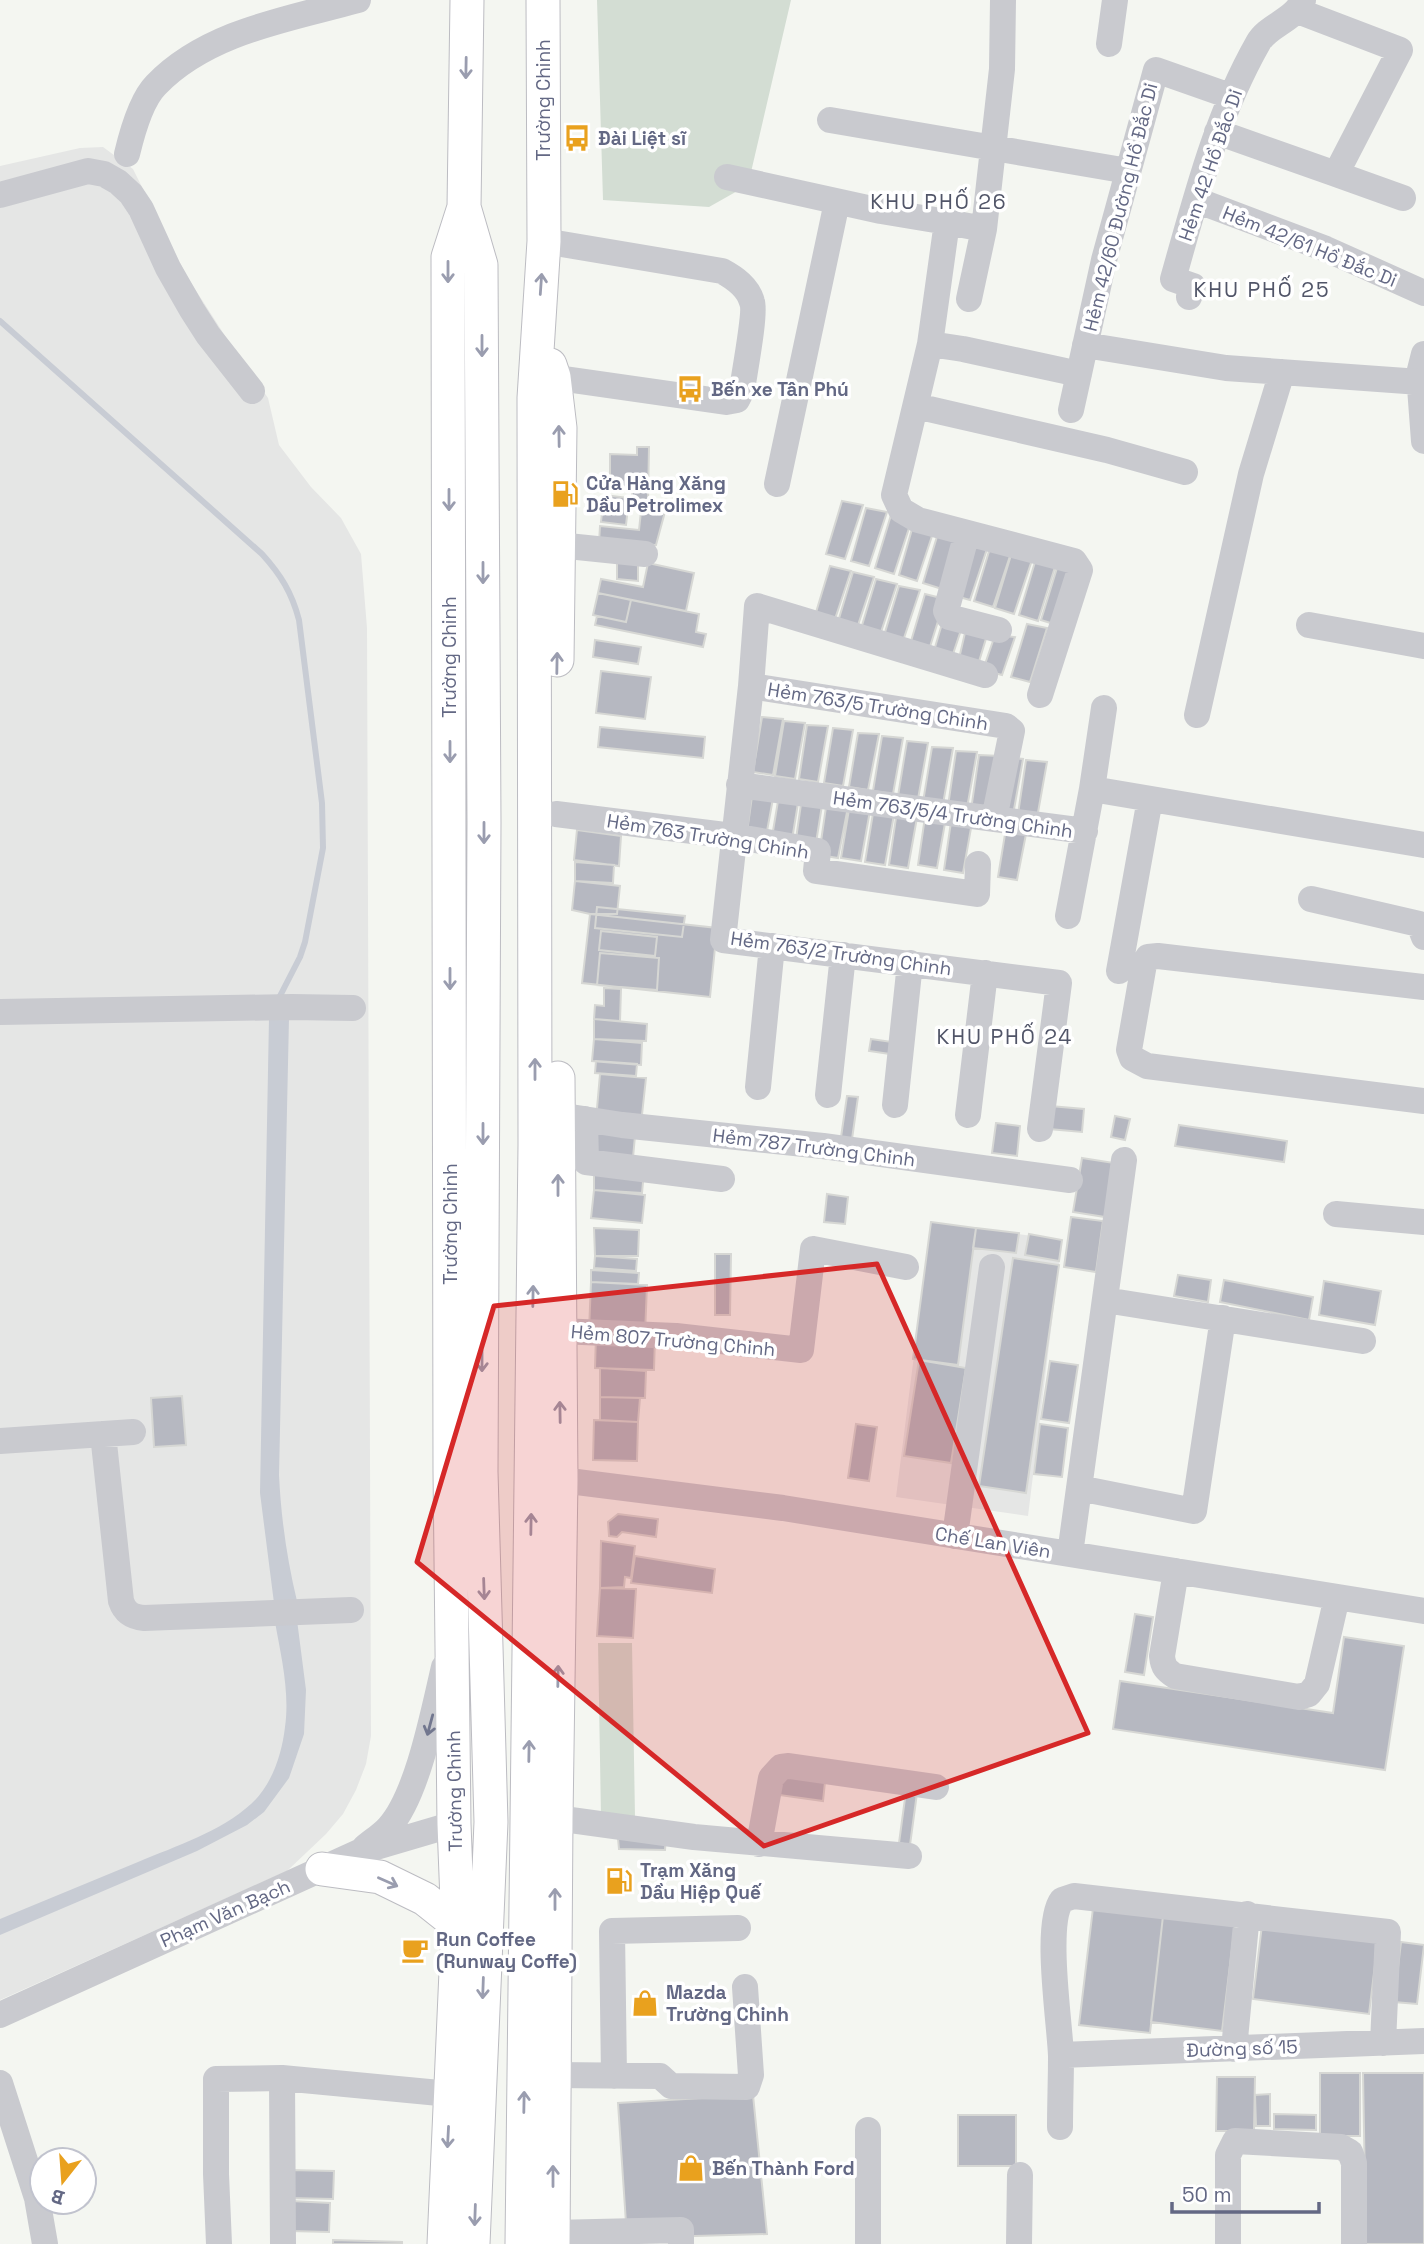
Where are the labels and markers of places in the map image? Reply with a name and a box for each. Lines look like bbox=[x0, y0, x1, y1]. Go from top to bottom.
bus stop icon: Đài Liệt sĩ bbox=[562, 123, 592, 153]
place label: Đài Liệt sĩ bbox=[598, 126, 687, 151]
bus stop icon: Bến xe Tân Phú bbox=[675, 374, 705, 404]
place label: Bến xe Tân Phú bbox=[711, 377, 849, 402]
place label: Cửa Hàng Xăng Dầu Petrolimex bbox=[586, 471, 726, 518]
fuel station icon: Cửa Hàng Xăng Dầu Petrolimex bbox=[550, 479, 580, 509]
place label: Trạm Xăng Dầu Hiệp Quế bbox=[640, 1858, 762, 1905]
fuel station icon: Trạm Xăng Dầu Hiệp Quế bbox=[604, 1866, 634, 1896]
place label: Run Coffee (Runway Coffe) bbox=[436, 1927, 577, 1974]
cafe icon: Run Coffee (Runway Coffe) bbox=[400, 1935, 430, 1965]
place label: Mazda Trường Chinh bbox=[666, 1980, 789, 2027]
shop icon: Mazda Trường Chinh bbox=[630, 1988, 660, 2018]
shop icon: Bến Thành Ford bbox=[676, 2153, 706, 2183]
place label: Bến Thành Ford bbox=[712, 2156, 855, 2181]

